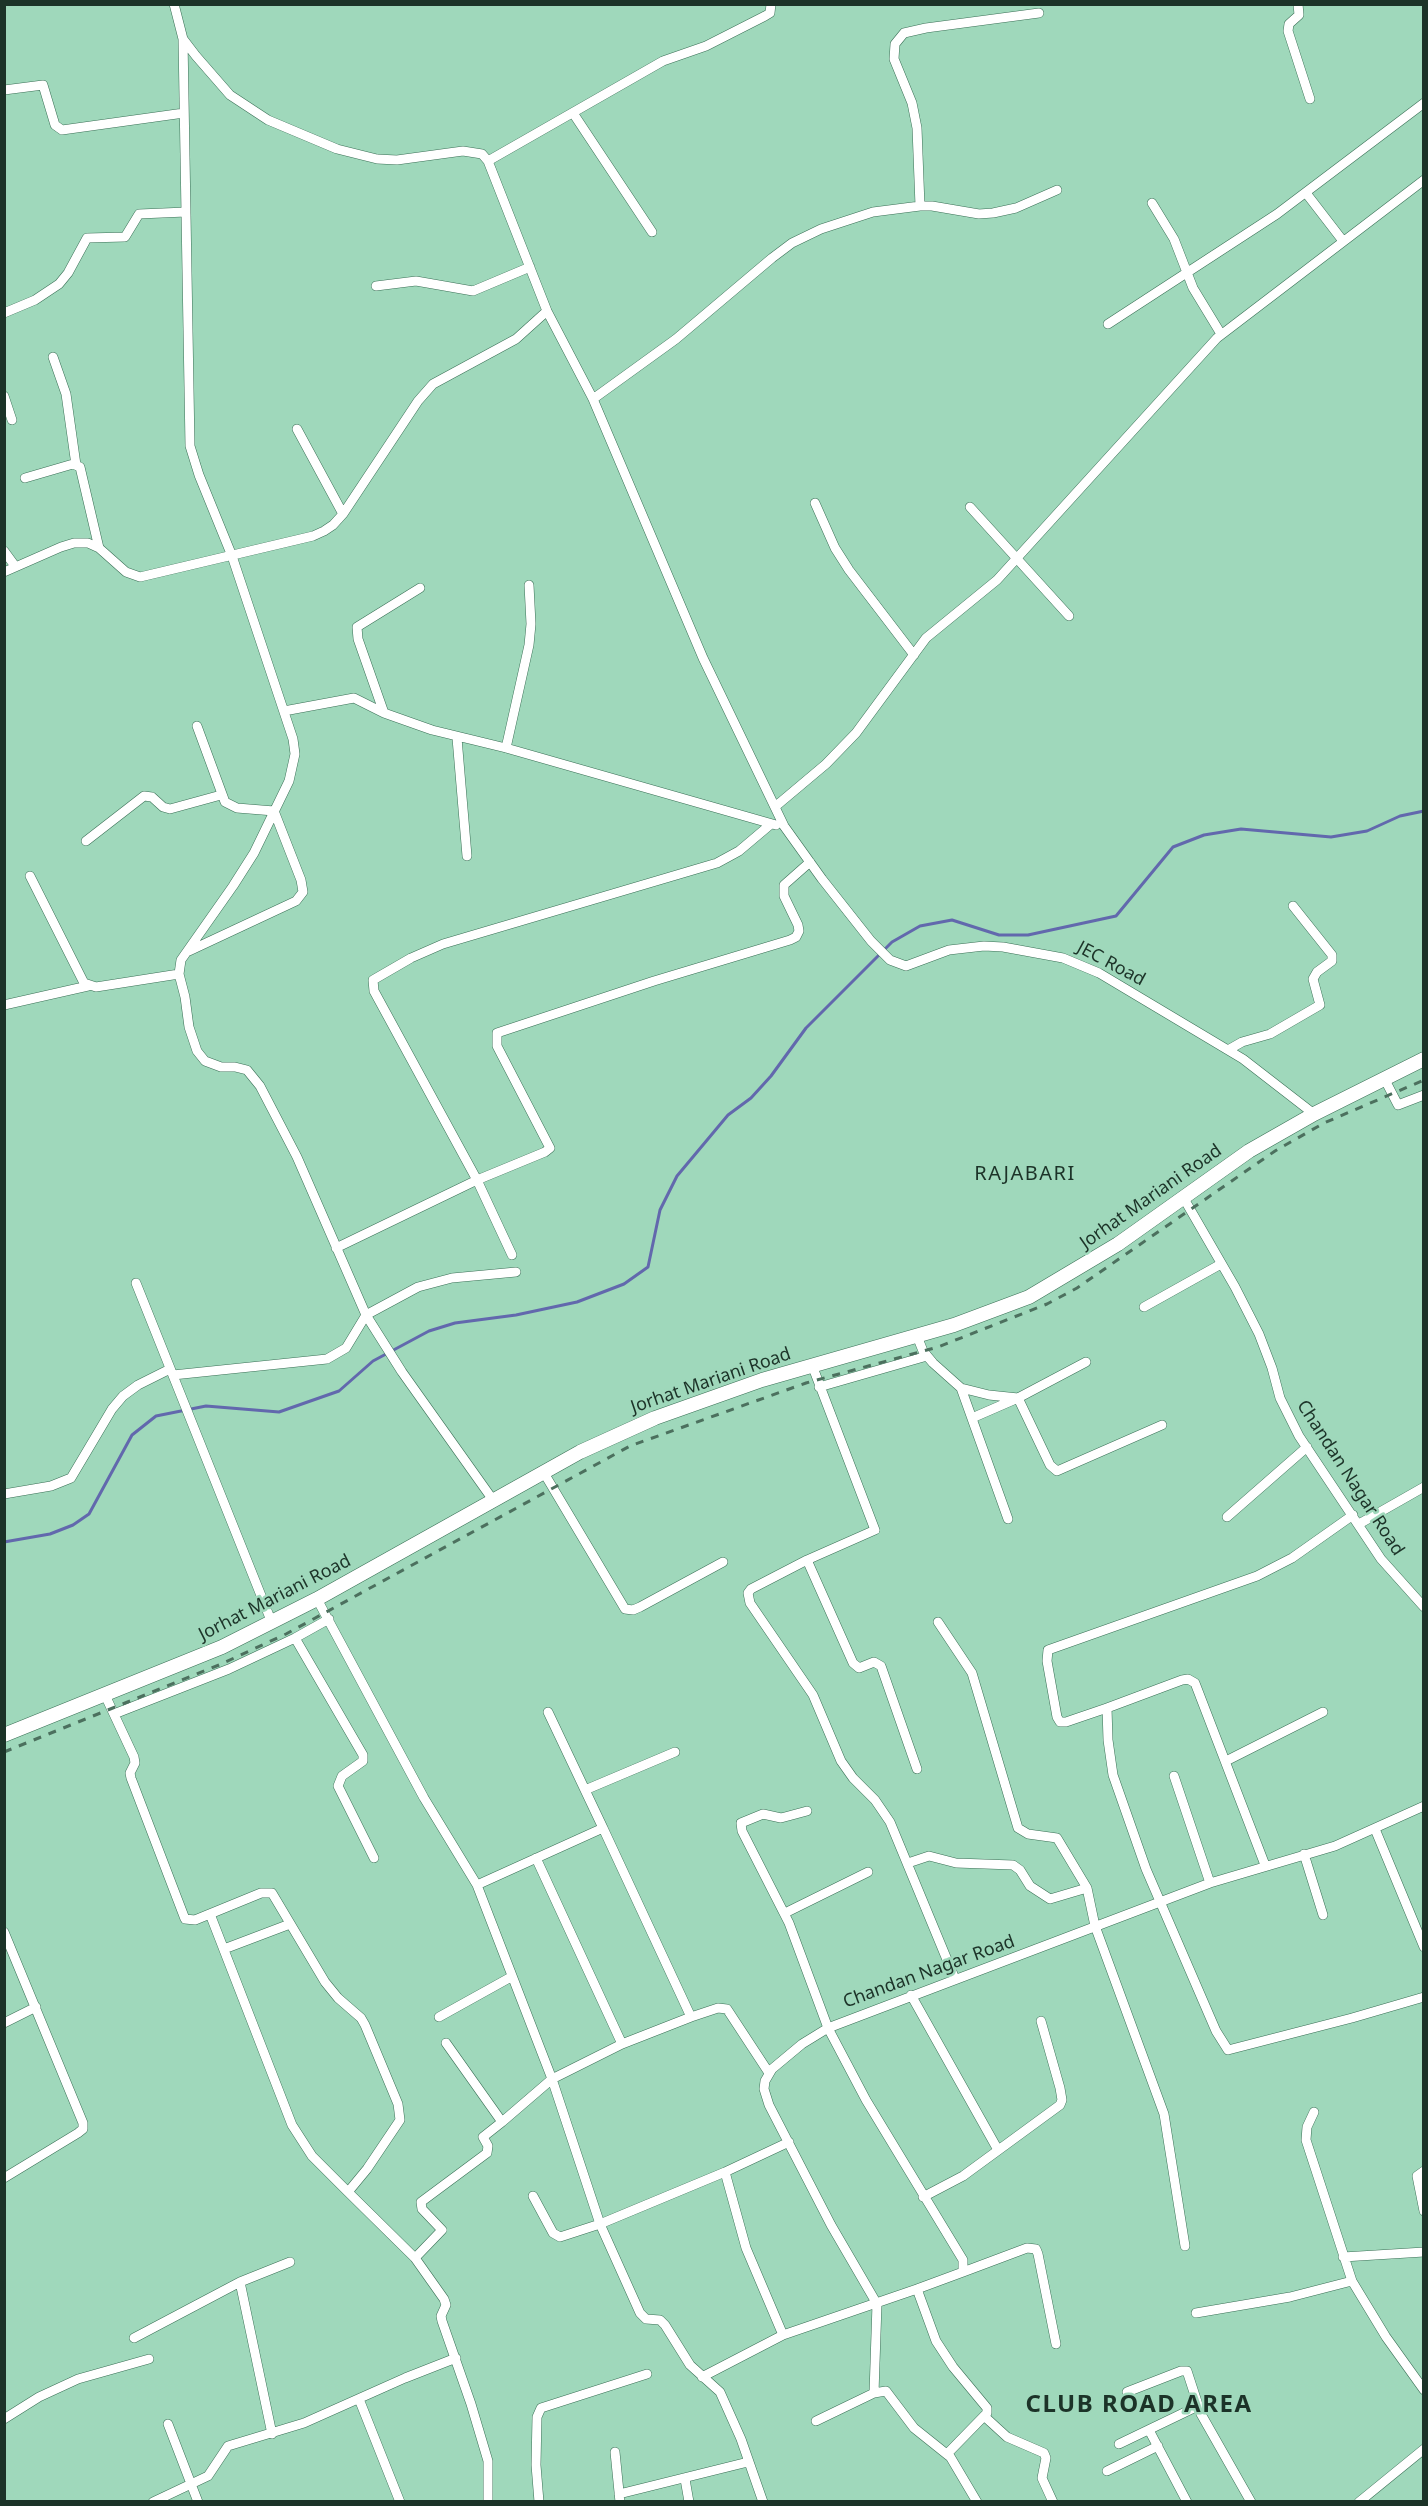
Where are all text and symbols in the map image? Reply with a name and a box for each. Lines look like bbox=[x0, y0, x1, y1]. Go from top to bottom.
street label: JEC Road bbox=[1073, 937, 1149, 991]
street label: Jorhat Mariani Road bbox=[1076, 1140, 1226, 1254]
district label: RAJABARI bbox=[974, 1162, 1076, 1186]
street label: Jorhat Mariani Road bbox=[628, 1343, 794, 1419]
street label: Chandan Nagar Road bbox=[1292, 1396, 1408, 1560]
street label: Jorhat Mariani Road bbox=[195, 1550, 355, 1646]
street label: Chandan Nagar Road bbox=[840, 1931, 1018, 2013]
district label: CLUB ROAD AREA bbox=[1026, 2391, 1252, 2419]

